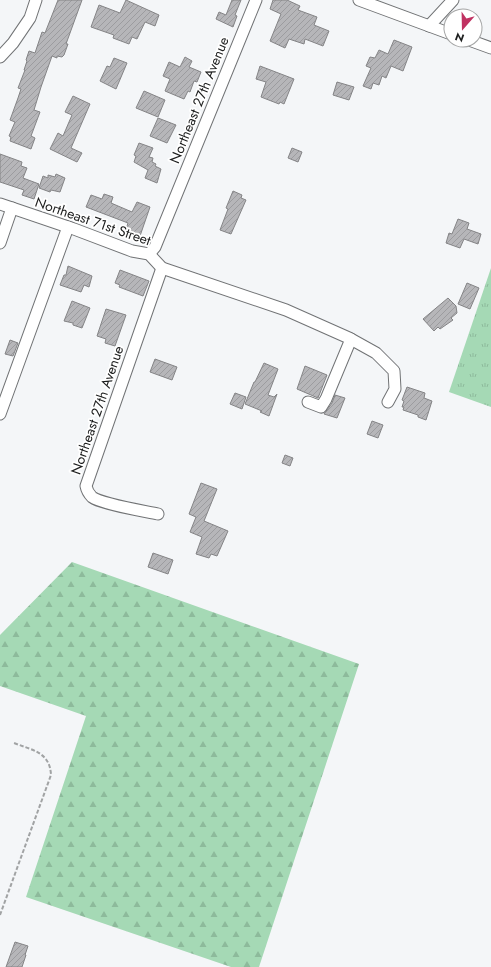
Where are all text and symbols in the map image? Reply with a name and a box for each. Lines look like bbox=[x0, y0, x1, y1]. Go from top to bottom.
north arrow bbox=[443, 8, 483, 48]
text: N bbox=[453, 28, 466, 46]
street label: Northeast 27th Avenue bbox=[164, 34, 234, 166]
street label: Northeast 71st Street bbox=[32, 192, 154, 250]
street label: Northeast 27th Avenue bbox=[66, 343, 128, 477]

